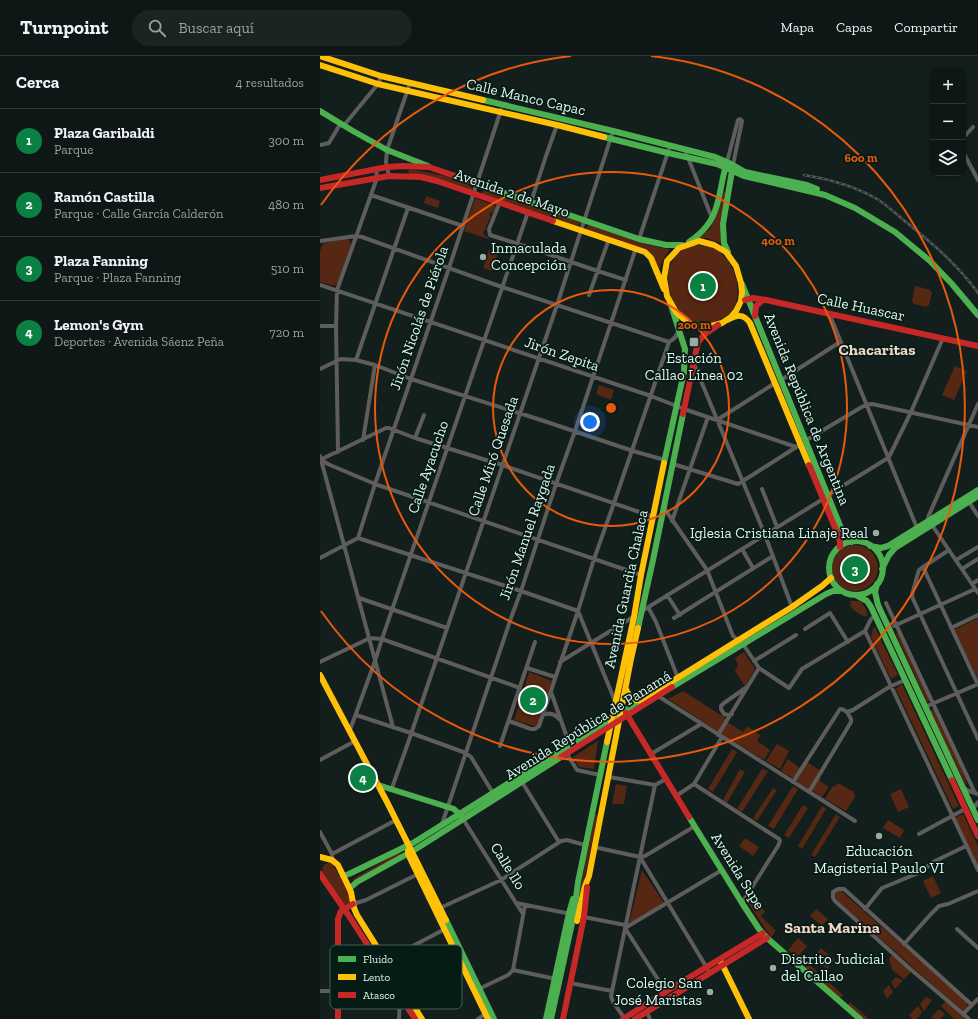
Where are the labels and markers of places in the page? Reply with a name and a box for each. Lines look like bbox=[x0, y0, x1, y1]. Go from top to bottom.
place label: Inmaculada Concepción bbox=[491, 239, 567, 274]
marker: Inmaculada Concepción bbox=[478, 252, 488, 262]
pin: 1 bbox=[690, 271, 716, 301]
marker: Estación Callao Línea 02 bbox=[688, 336, 700, 348]
place label: Estación Callao Línea 02 bbox=[645, 349, 743, 384]
centre of rings bbox=[604, 401, 618, 415]
place label: Iglesia Cristiana Linaje Real bbox=[690, 524, 868, 542]
marker: Iglesia Cristiana Linaje Real bbox=[871, 528, 881, 538]
pin: 3 bbox=[842, 554, 868, 584]
pin: 2 bbox=[520, 685, 546, 715]
pin: 4 bbox=[350, 763, 376, 793]
marker: Educación Magisterial Paulo VI bbox=[874, 831, 884, 841]
place label: Educación Magisterial Paulo VI bbox=[814, 842, 944, 877]
place label: Distrito Judicial del Callao bbox=[781, 950, 885, 985]
marker: Distrito Judicial del Callao bbox=[768, 963, 778, 973]
place label: Colegio San José Maristas bbox=[614, 974, 702, 1009]
marker: Colegio San José Maristas bbox=[705, 987, 715, 997]

